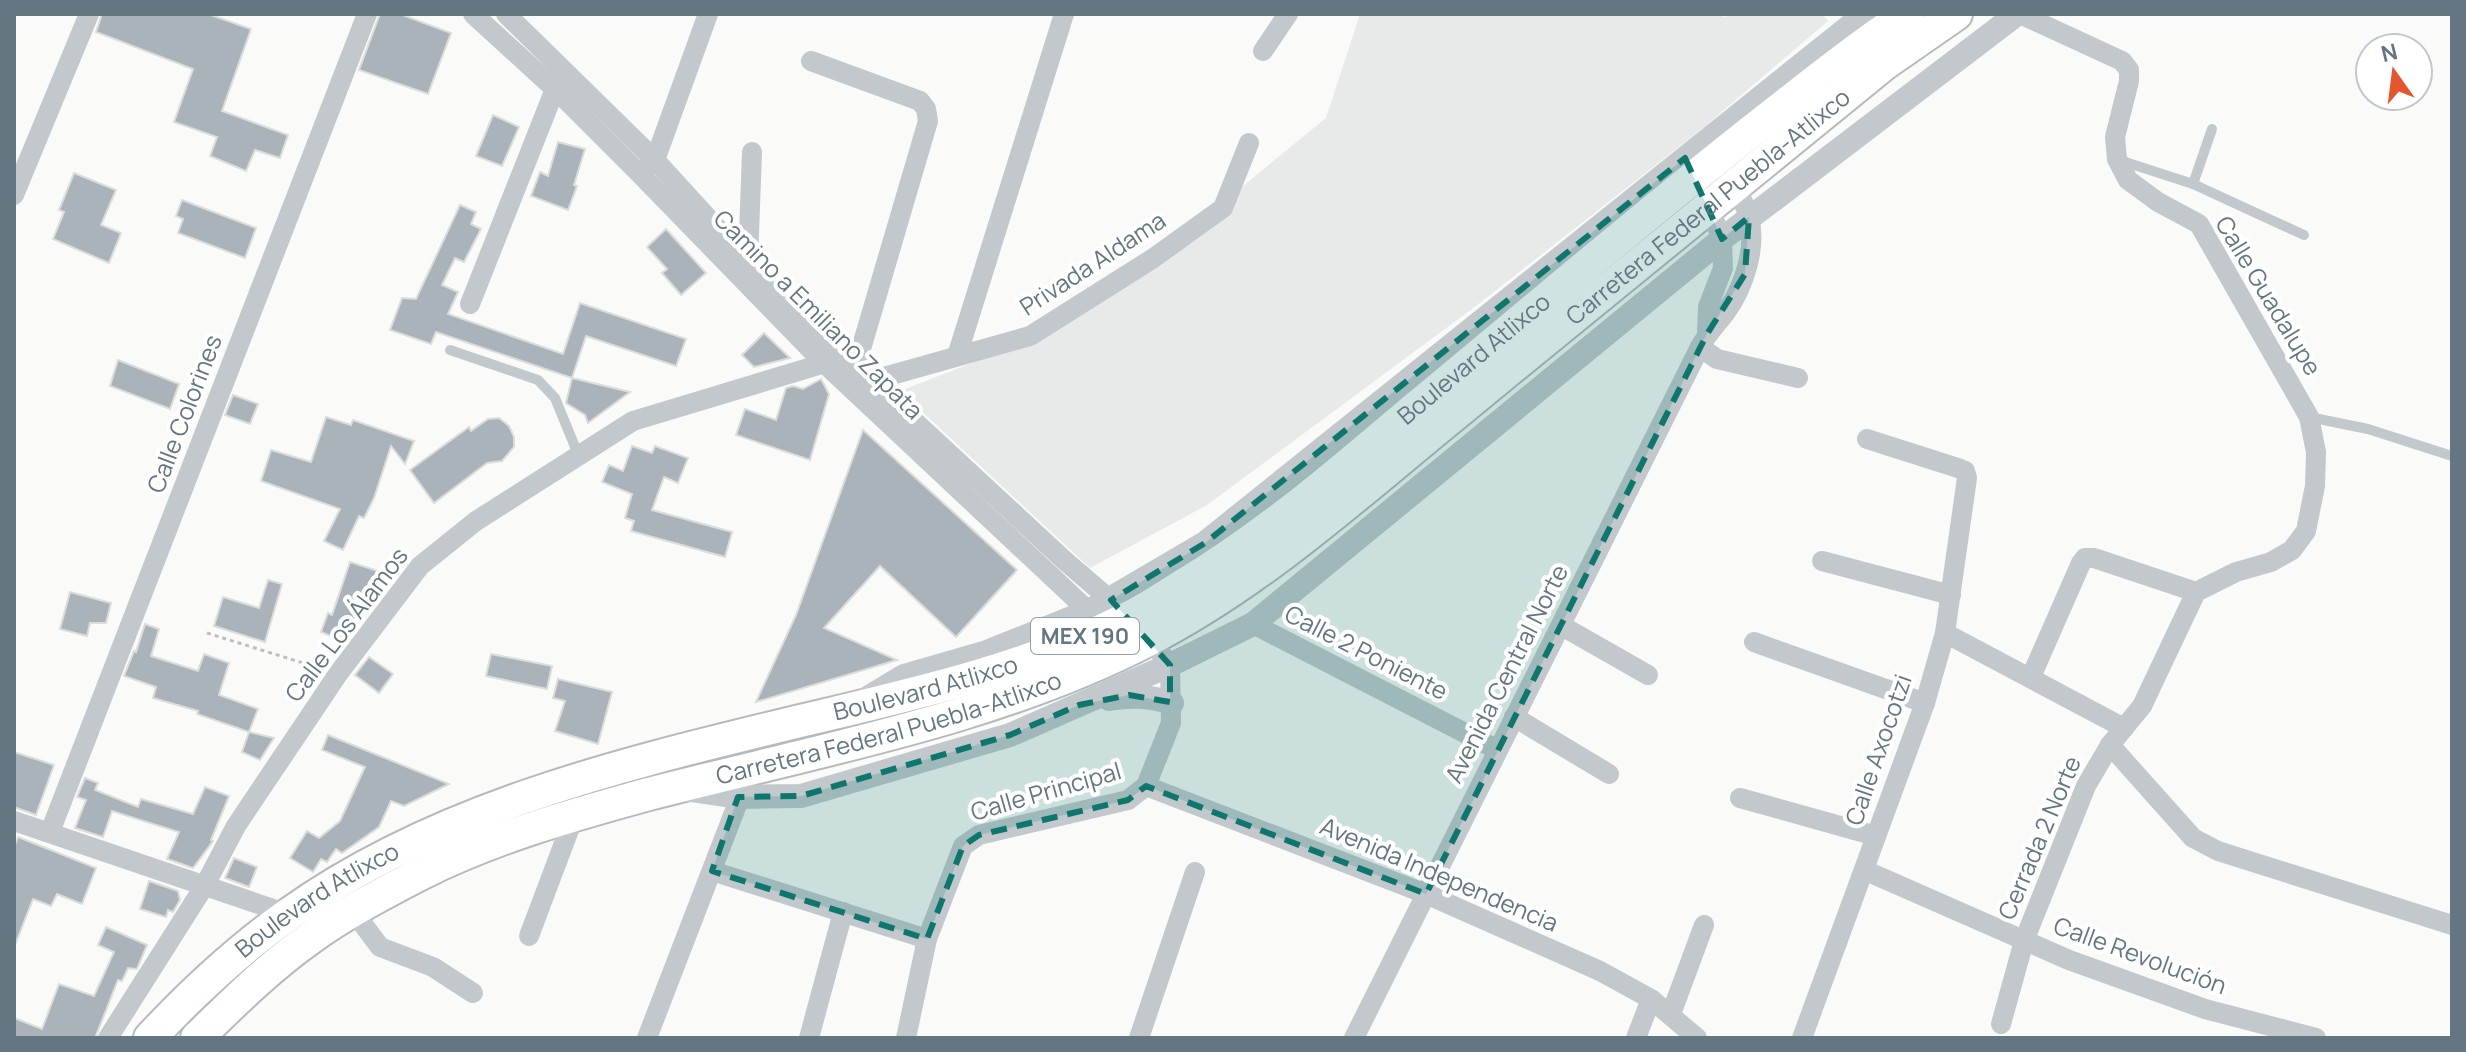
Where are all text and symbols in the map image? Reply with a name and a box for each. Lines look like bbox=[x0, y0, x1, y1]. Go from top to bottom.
north arrow bbox=[2354, 32, 2434, 112]
text: N bbox=[2378, 36, 2400, 69]
street label: Carretera Federal Puebla-Atlixco bbox=[1558, 80, 1857, 332]
street label: Camino a Emiliano Zapata bbox=[707, 202, 931, 426]
street label: Privada Aldama bbox=[1013, 203, 1172, 322]
street label: Calle Guadalupe bbox=[2209, 209, 2330, 381]
street label: Boulevard Atlixco bbox=[1390, 285, 1557, 431]
street label: Calle Colorines bbox=[138, 330, 229, 497]
street label: Calle Los Álamos bbox=[277, 540, 415, 708]
street label: Avenida Central Norte bbox=[1436, 559, 1575, 788]
street label: Calle 2 Poniente bbox=[1280, 596, 1454, 707]
road number: MEX 190 bbox=[1031, 618, 1139, 654]
street label: Boulevard Atlixco bbox=[830, 647, 1022, 728]
street label: Carretera Federal Puebla-Atlixco bbox=[712, 663, 1066, 792]
street label: Calle Axocotzi bbox=[1836, 670, 1919, 829]
street label: Cerrada 2 Norte bbox=[1989, 751, 2088, 924]
street label: Calle Principal bbox=[966, 753, 1125, 828]
street label: Avenida Independencia bbox=[1316, 809, 1564, 939]
street label: Boulevard Atlixco bbox=[227, 834, 404, 964]
street label: Calle Revolución bbox=[2049, 908, 2232, 1001]

